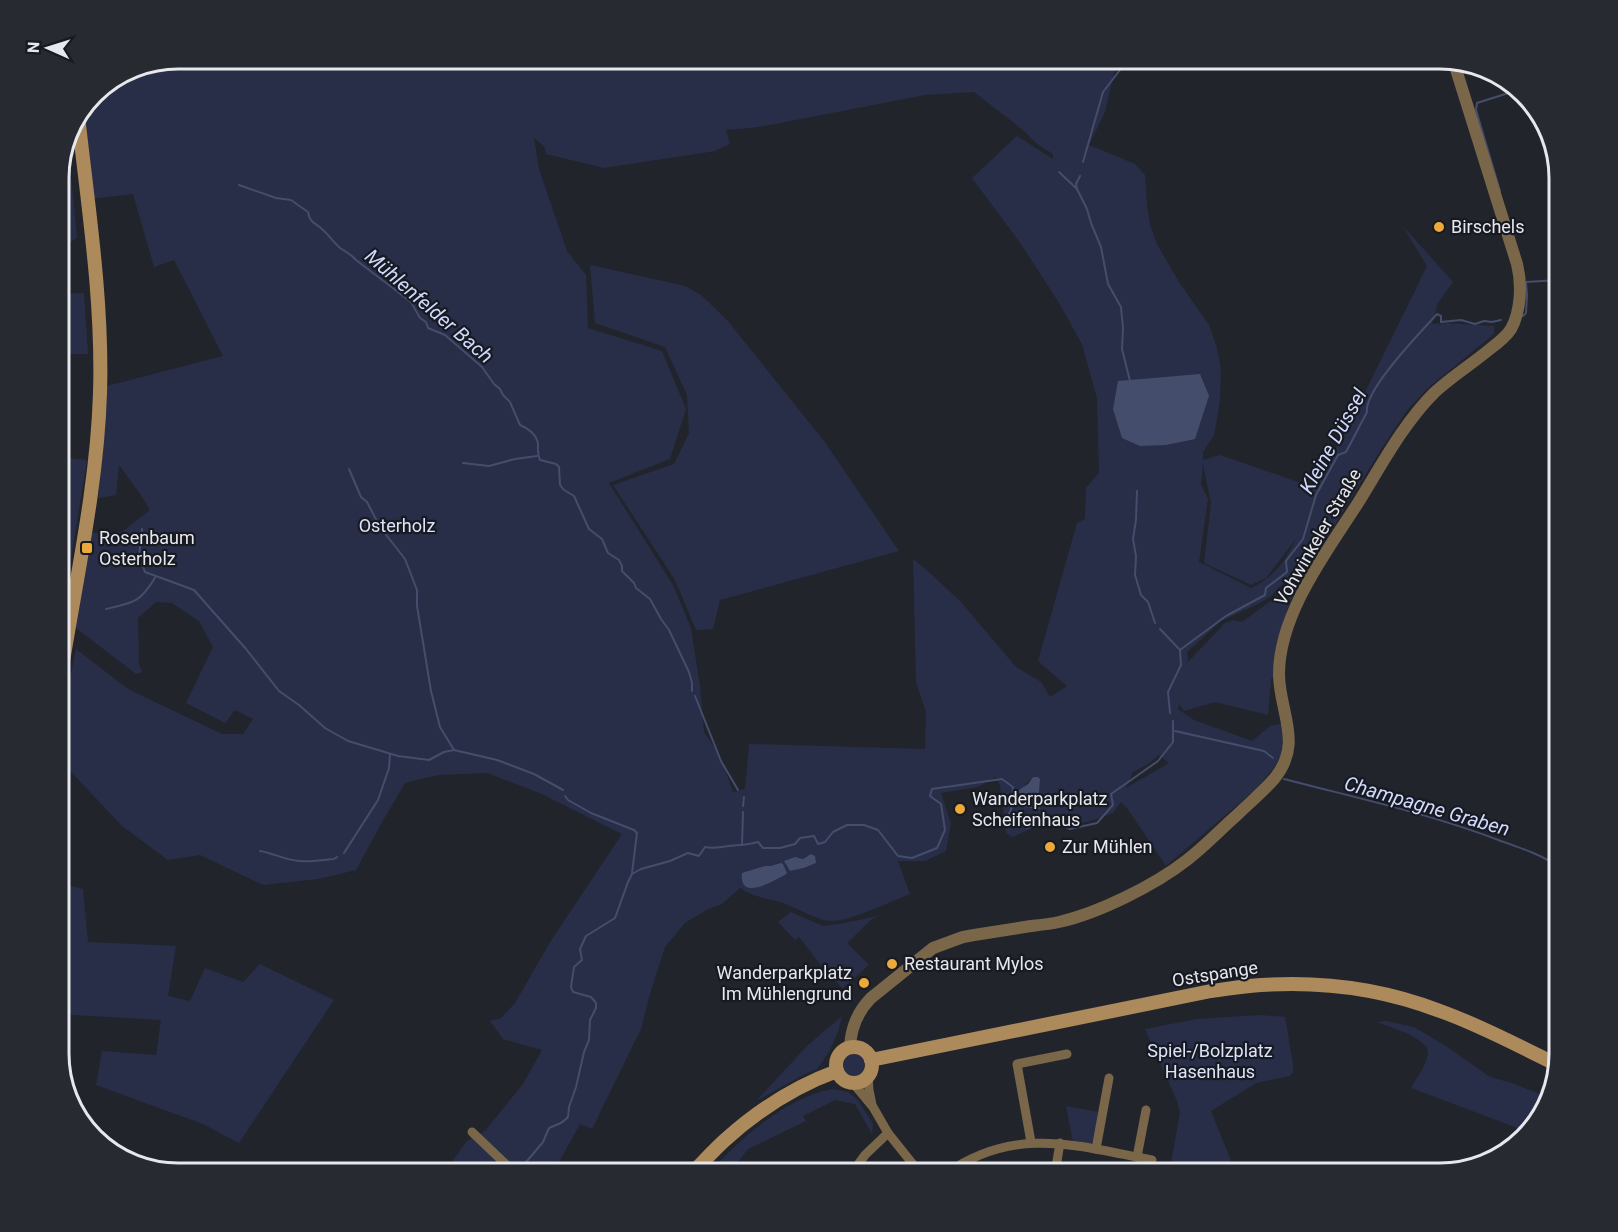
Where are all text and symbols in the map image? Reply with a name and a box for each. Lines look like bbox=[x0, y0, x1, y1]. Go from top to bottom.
north arrow bbox=[18, 18, 78, 78]
text: N bbox=[24, 41, 43, 53]
place label: Birschels bbox=[1451, 216, 1525, 237]
marker: Birschels bbox=[1432, 220, 1446, 234]
water label: Mühlenfelder Bach bbox=[360, 244, 498, 368]
water label: Kleine Düssel bbox=[1294, 384, 1372, 498]
street label: Vohwinkeler Straße bbox=[1270, 465, 1365, 609]
park label: Osterholz bbox=[359, 515, 435, 536]
place label: Rosenbaum Osterholz bbox=[99, 527, 195, 569]
marker: Rosenbaum Osterholz bbox=[80, 541, 94, 555]
water label: Champagne Graben bbox=[1342, 771, 1512, 841]
place label: Wanderparkplatz Scheifenhaus bbox=[972, 788, 1107, 830]
marker: Wanderparkplatz Scheifenhaus bbox=[953, 802, 967, 816]
place label: Zur Mühlen bbox=[1062, 836, 1153, 857]
marker: Zur Mühlen bbox=[1043, 840, 1057, 854]
place label: Restaurant Mylos bbox=[904, 953, 1044, 974]
street label: Ostspange bbox=[1171, 956, 1259, 991]
marker: Restaurant Mylos bbox=[885, 957, 899, 971]
place label: Wanderparkplatz Im Mühlengrund bbox=[717, 962, 852, 1004]
marker: Wanderparkplatz Im Mühlengrund bbox=[857, 976, 871, 990]
park label: Spiel-/Bolzplatz Hasenhaus bbox=[1147, 1040, 1273, 1082]

